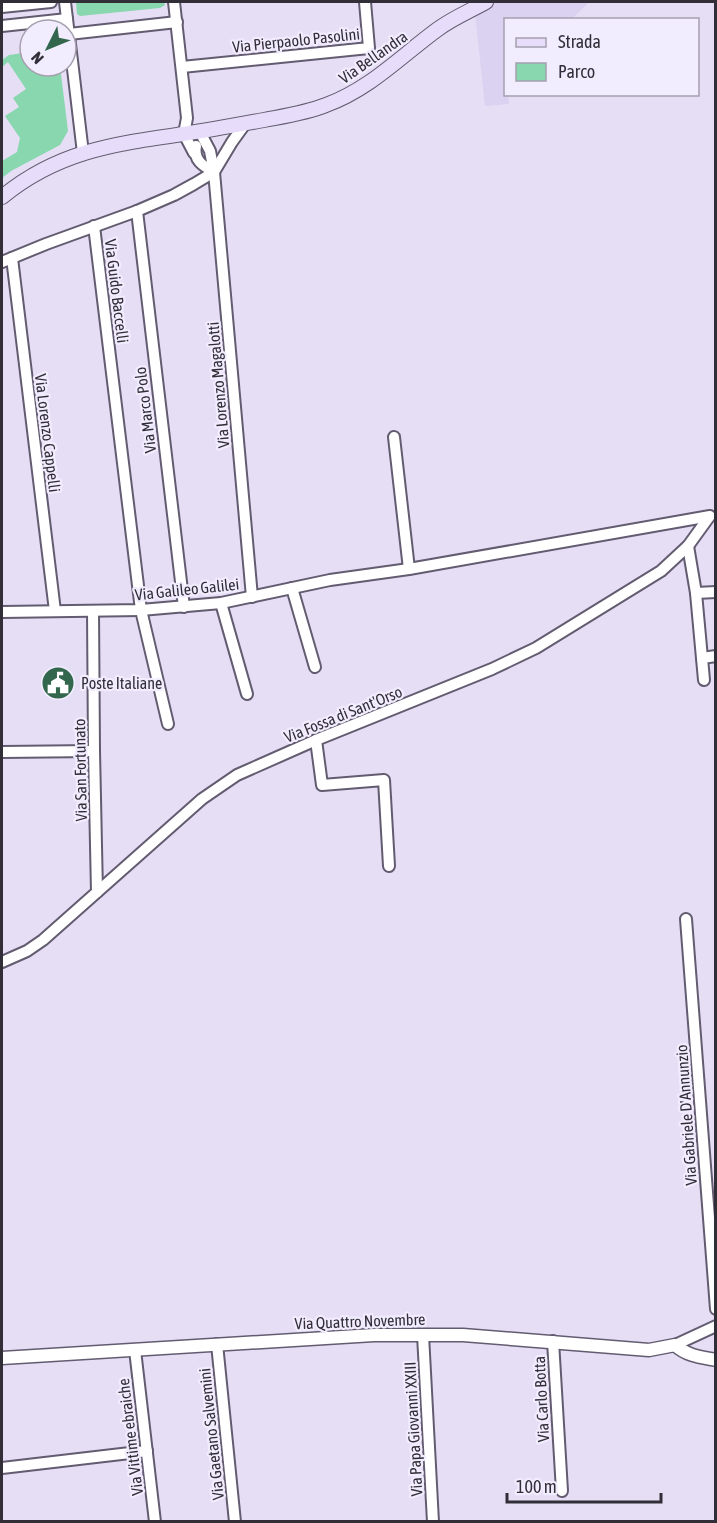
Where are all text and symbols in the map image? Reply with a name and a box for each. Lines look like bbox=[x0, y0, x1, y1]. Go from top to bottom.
north arrow bbox=[18, 18, 78, 78]
legend bbox=[504, 18, 699, 96]
street label: Via Pierpaolo Pasolini bbox=[231, 24, 361, 57]
street label: Via Bellandra bbox=[335, 27, 411, 87]
text: Strada bbox=[558, 31, 601, 52]
text: N bbox=[27, 49, 47, 68]
text: Parco bbox=[558, 61, 595, 82]
street label: Via Guido Baccelli bbox=[102, 238, 132, 344]
street label: Via Lorenzo Magalotti bbox=[204, 321, 233, 449]
street label: Via Marco Polo bbox=[131, 366, 159, 454]
street label: Via Lorenzo Cappelli bbox=[31, 373, 64, 493]
street label: Via Galileo Galilei bbox=[134, 575, 240, 603]
public building icon: Poste Italiane bbox=[40, 665, 76, 701]
place label: Poste Italiane bbox=[81, 674, 162, 692]
street label: Via Fossa di Sant'Orso bbox=[281, 682, 405, 746]
street label: Via San Fortunato bbox=[70, 718, 90, 822]
street label: Via Gabriele D'Annunzio bbox=[672, 1044, 700, 1186]
street label: Via Quattro Novembre bbox=[294, 1310, 426, 1332]
street label: Via Carlo Botta bbox=[530, 1356, 552, 1442]
street label: Via Papa Giovanni XXIII bbox=[400, 1361, 427, 1497]
street label: Via Gaetano Salvemini bbox=[195, 1367, 227, 1501]
street label: Via Vittime ebraiche bbox=[114, 1377, 146, 1497]
scale bar bbox=[507, 1466, 662, 1504]
text: 100 m bbox=[516, 1476, 557, 1497]

